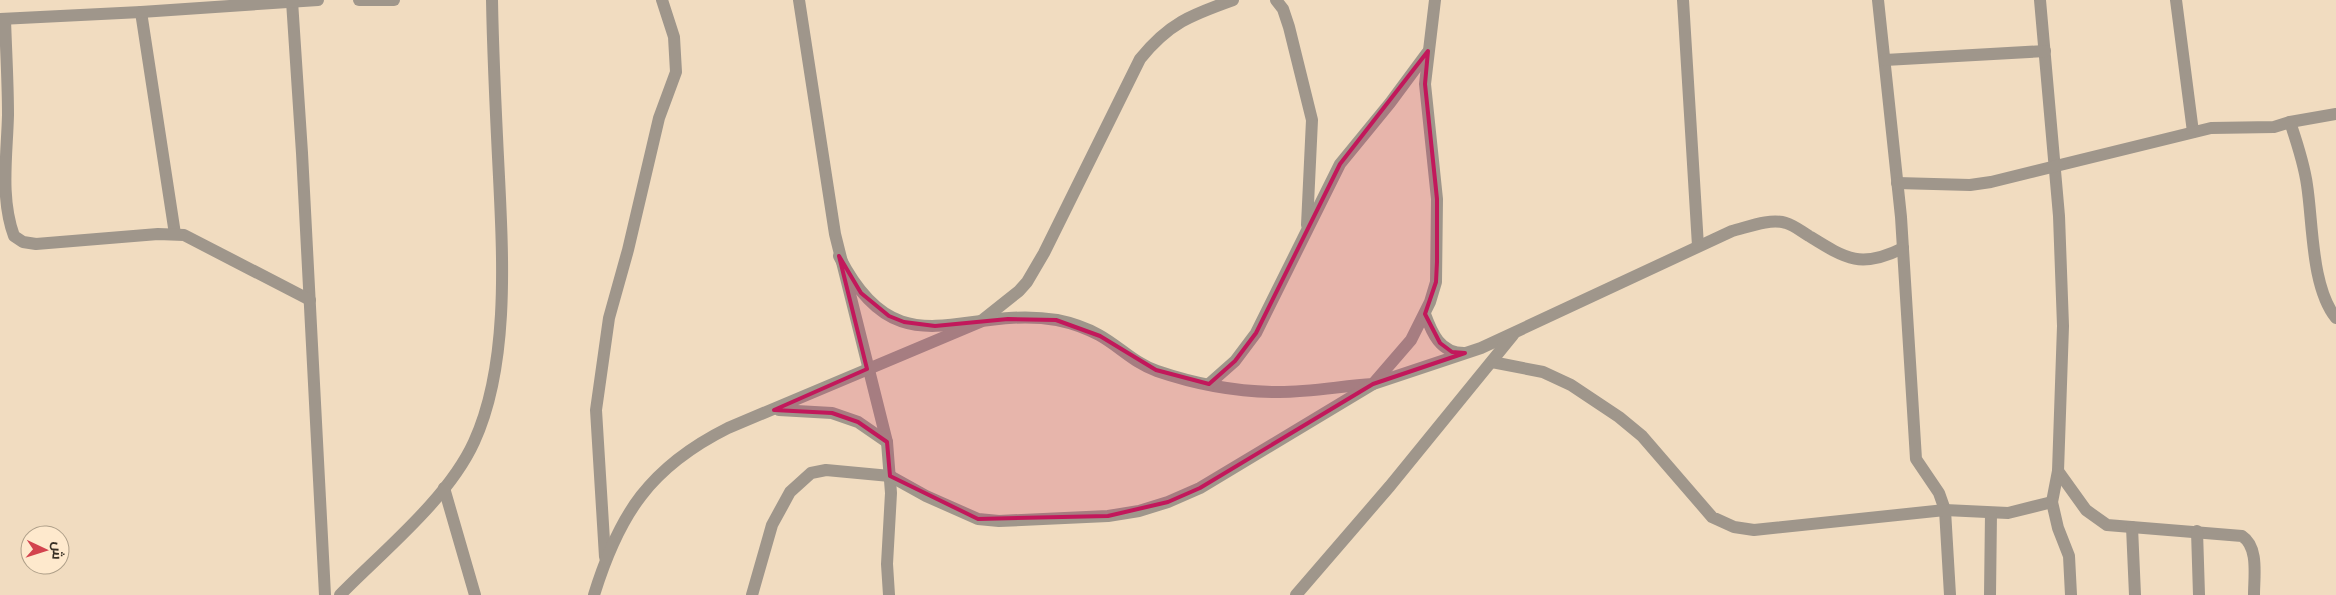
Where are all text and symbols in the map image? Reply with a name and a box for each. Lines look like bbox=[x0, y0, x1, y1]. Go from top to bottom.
north arrow bbox=[20, 525, 70, 575]
text: ش bbox=[48, 541, 69, 561]

